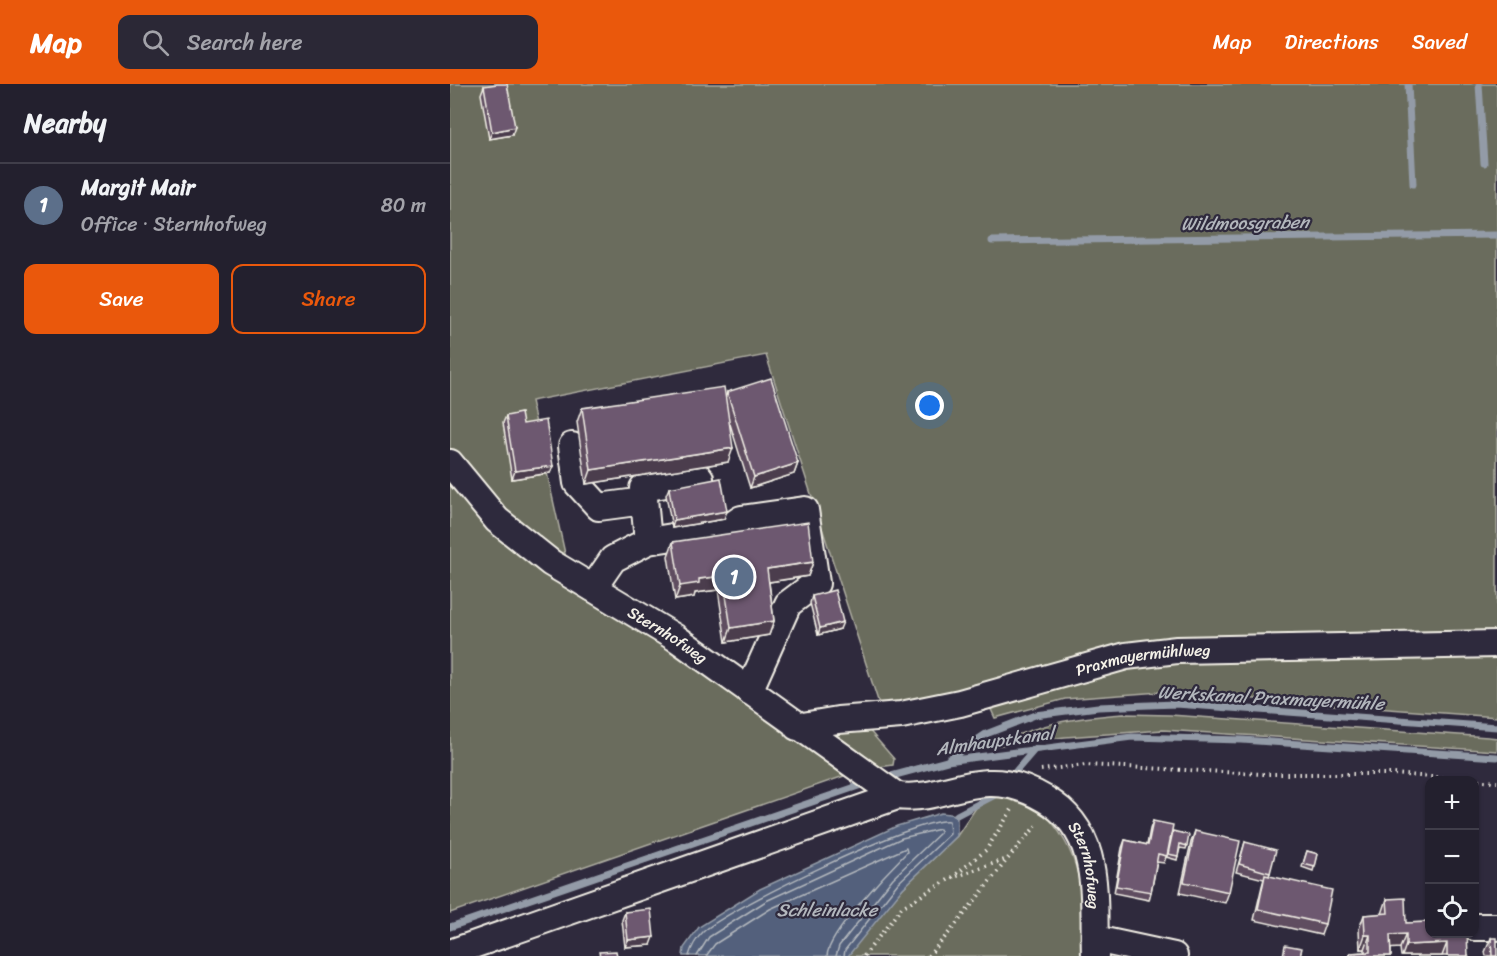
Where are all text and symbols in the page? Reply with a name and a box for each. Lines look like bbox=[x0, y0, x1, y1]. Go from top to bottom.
search box bbox=[118, 15, 538, 69]
text: Map bbox=[30, 18, 82, 67]
text: Search here bbox=[187, 23, 303, 62]
text: Map bbox=[1213, 23, 1251, 61]
text: Directions bbox=[1284, 23, 1379, 61]
text: Saved bbox=[1412, 23, 1467, 61]
icon: search bbox=[139, 26, 172, 59]
text: Nearby bbox=[24, 100, 106, 146]
text: Margit Mair bbox=[81, 168, 195, 207]
text: 1 bbox=[39, 188, 48, 223]
text: 80 m bbox=[381, 188, 426, 223]
water label: Wildmoosgraben bbox=[1181, 206, 1312, 240]
text: Office · Sternhofweg bbox=[81, 207, 267, 242]
button: Save bbox=[24, 264, 219, 334]
button: Share bbox=[231, 264, 426, 334]
your location bbox=[915, 391, 944, 420]
pin: 1 bbox=[714, 554, 754, 600]
street label: Sternhofweg bbox=[622, 598, 714, 672]
street label: Praxmayermühlweg bbox=[1072, 635, 1211, 685]
water label: Werkskanal Praxmayermühle bbox=[1157, 676, 1387, 720]
water label: Almhauptkanal bbox=[933, 716, 1060, 765]
map controls bbox=[1425, 776, 1479, 938]
button: + bbox=[1425, 776, 1479, 830]
street label: Sternhofweg bbox=[1060, 815, 1108, 910]
button: − bbox=[1425, 830, 1479, 884]
button: locate bbox=[1425, 884, 1479, 938]
water label: Schleinlacke bbox=[777, 894, 879, 926]

